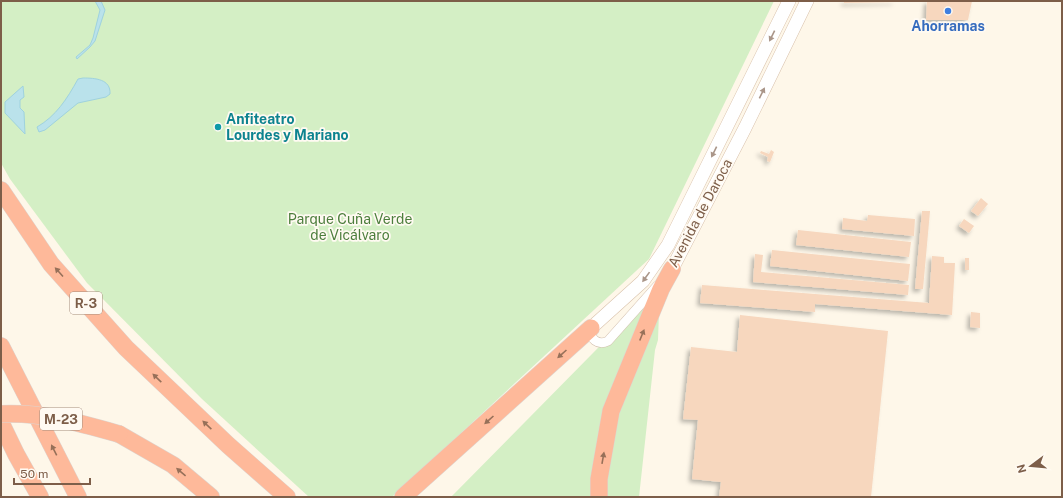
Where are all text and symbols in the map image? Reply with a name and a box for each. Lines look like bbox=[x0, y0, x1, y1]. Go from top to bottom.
marker: Ahorramas bbox=[943, 6, 953, 16]
place label: Ahorramas bbox=[911, 18, 985, 34]
one-way arrow bbox=[768, 30, 775, 42]
one-way arrow bbox=[759, 87, 765, 99]
place label: Anfiteatro Lourdes y Mariano bbox=[226, 111, 349, 143]
marker: Anfiteatro Lourdes y Mariano bbox=[213, 122, 223, 132]
one-way arrow bbox=[711, 147, 717, 158]
street label: Avenida de Daroca bbox=[665, 156, 735, 270]
park label: Parque Cuña Verde de Vicálvaro bbox=[288, 211, 412, 243]
one-way arrow bbox=[55, 268, 64, 277]
one-way arrow bbox=[642, 271, 650, 282]
road number: R-3 bbox=[70, 292, 102, 314]
one-way arrow bbox=[640, 329, 646, 341]
one-way arrow bbox=[557, 349, 566, 358]
one-way arrow bbox=[152, 373, 162, 383]
road number: M-23 bbox=[40, 408, 82, 430]
one-way arrow bbox=[483, 415, 494, 424]
one-way arrow bbox=[202, 420, 212, 430]
one-way arrow bbox=[51, 444, 57, 456]
north arrow bbox=[1011, 446, 1051, 486]
one-way arrow bbox=[600, 452, 606, 464]
scale bar bbox=[14, 460, 90, 486]
text: N bbox=[1014, 463, 1028, 475]
text: 50 m bbox=[20, 467, 48, 481]
one-way arrow bbox=[176, 467, 187, 476]

